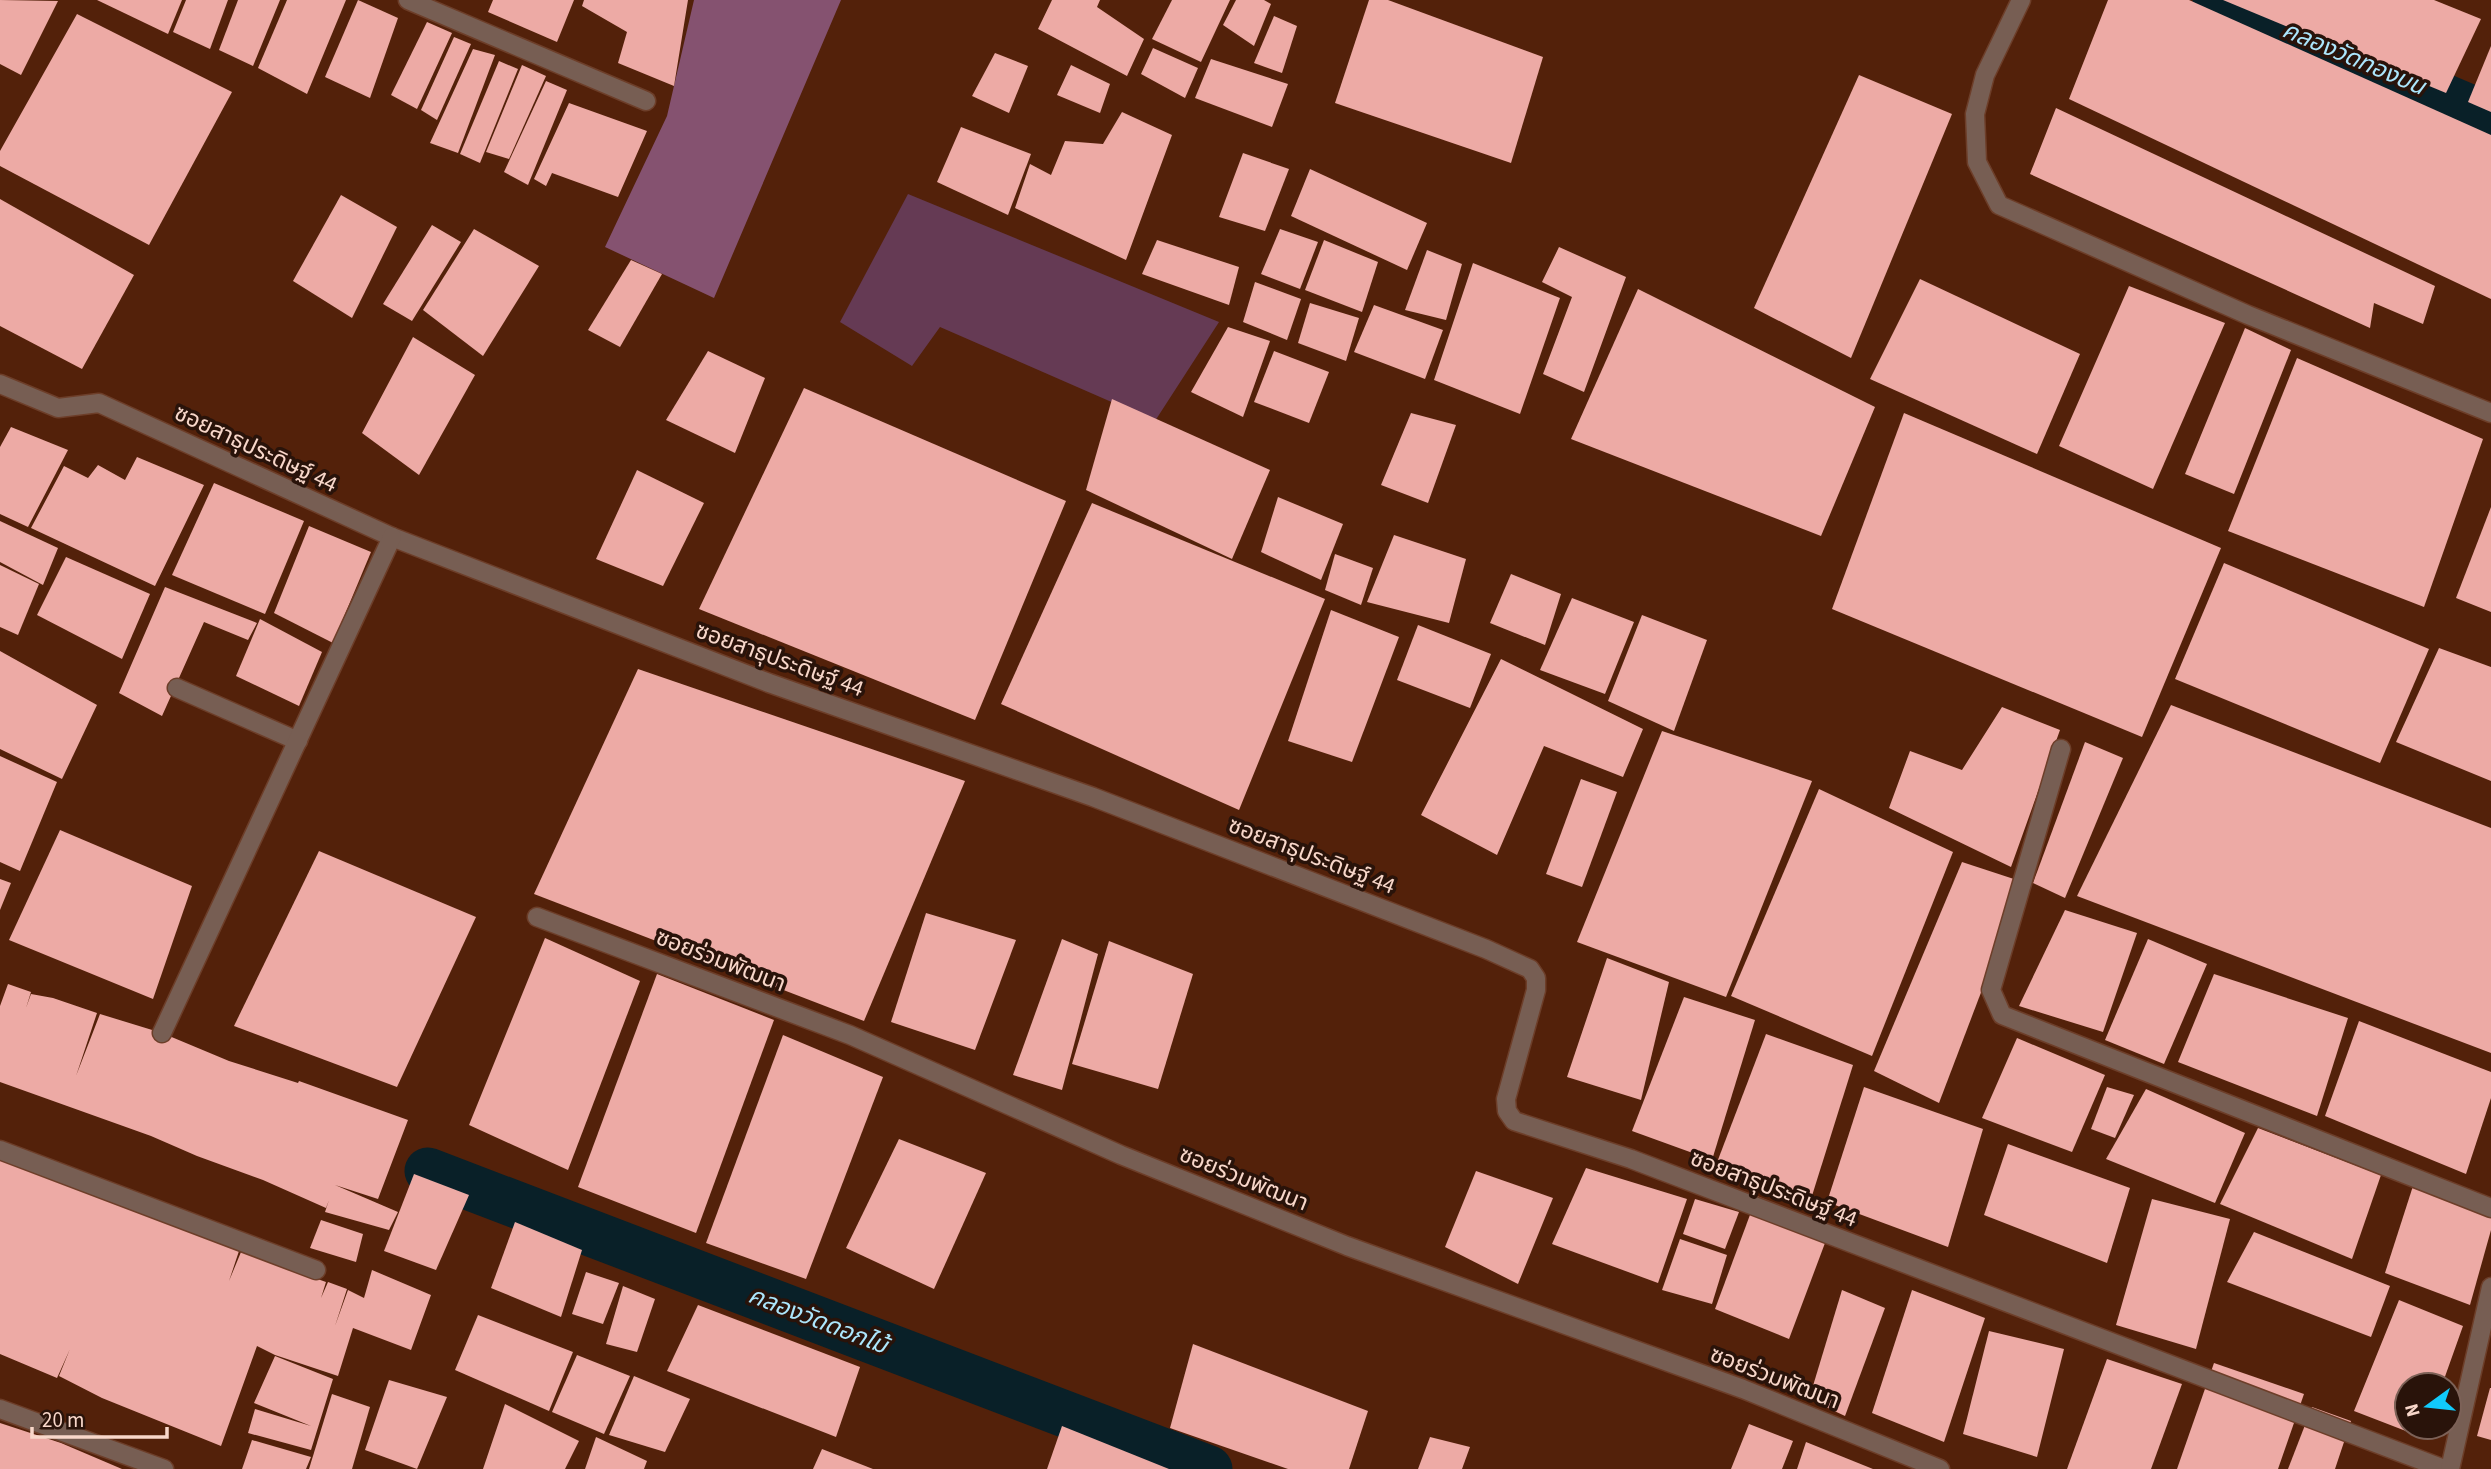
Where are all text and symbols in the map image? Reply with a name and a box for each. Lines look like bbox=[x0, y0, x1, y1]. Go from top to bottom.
water label: คลองวัดทองบน bbox=[2277, 13, 2432, 105]
street label: ซอยสาธุประดิษฐ์ 44 bbox=[169, 396, 343, 501]
street label: ซอยสาธุประดิษฐ์ 44 bbox=[691, 614, 868, 705]
street label: ซอยสาธุประดิษฐ์ 44 bbox=[1224, 808, 1400, 902]
street label: ซอยร่วมพัฒนา bbox=[651, 921, 790, 1000]
street label: ซอยร่วมพัฒนา bbox=[1174, 1138, 1313, 1219]
street label: ซอยสาธุประดิษฐ์ 44 bbox=[1686, 1141, 1862, 1235]
water label: คลองวัดดอกไม้ bbox=[743, 1278, 896, 1364]
street label: ซอยร่วมพัฒนา bbox=[1705, 1338, 1844, 1417]
north arrow bbox=[2393, 1371, 2463, 1441]
scale bar bbox=[32, 1396, 166, 1440]
text: N bbox=[2398, 1400, 2428, 1420]
text: 20 m bbox=[42, 1405, 84, 1435]

